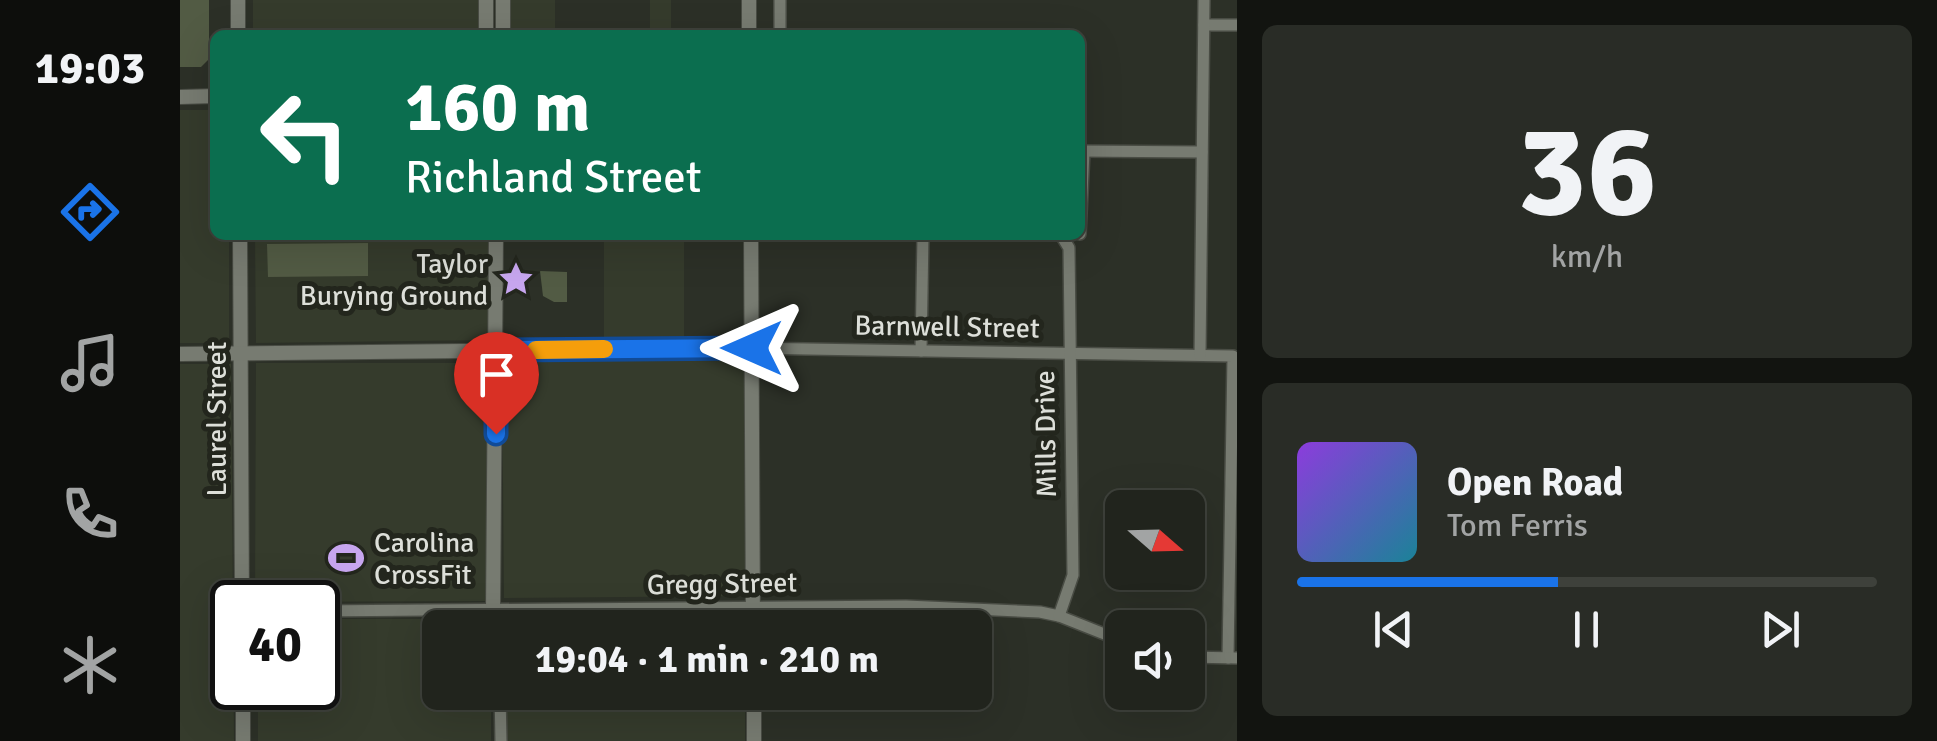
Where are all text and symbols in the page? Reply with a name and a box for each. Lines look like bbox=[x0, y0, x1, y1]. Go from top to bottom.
text: 19:03 bbox=[35, 41, 145, 96]
text: 160 m bbox=[405, 64, 590, 150]
icon: left bbox=[240, 70, 370, 200]
text: 36 bbox=[1517, 92, 1657, 252]
text: Richland Street bbox=[405, 150, 702, 205]
icon: directions bbox=[55, 177, 125, 247]
text: km/h bbox=[1551, 237, 1623, 276]
place label: Taylor Burying Ground bbox=[300, 247, 489, 313]
place icon: Taylor Burying Ground bbox=[497, 260, 535, 298]
position arrow bbox=[700, 296, 804, 400]
street label: Barnwell Street bbox=[854, 308, 1040, 346]
icon: music bbox=[55, 328, 125, 398]
pin bbox=[454, 332, 539, 435]
street label: Laurel Street bbox=[200, 341, 234, 496]
icon: arrive bbox=[469, 347, 524, 402]
street label: Mills Drive bbox=[1028, 370, 1064, 498]
text: Open Road bbox=[1447, 459, 1623, 506]
icon: phone bbox=[55, 479, 125, 549]
north arrow bbox=[1105, 490, 1205, 590]
map controls bbox=[1105, 490, 1205, 710]
text: Tom Ferris bbox=[1447, 506, 1588, 545]
place label: Carolina CrossFit bbox=[374, 526, 474, 592]
sports icon: Carolina CrossFit bbox=[327, 539, 365, 577]
street label: Gregg Street bbox=[646, 566, 798, 602]
speed limit sign: 40 bbox=[210, 580, 340, 710]
icon: previous bbox=[1366, 602, 1421, 657]
icon: pause bbox=[1559, 602, 1614, 657]
icon: next bbox=[1753, 602, 1808, 657]
button: sound bbox=[1105, 610, 1205, 710]
icon: climate bbox=[55, 630, 125, 700]
text: 19:04 · 1 min · 210 m bbox=[535, 636, 879, 683]

